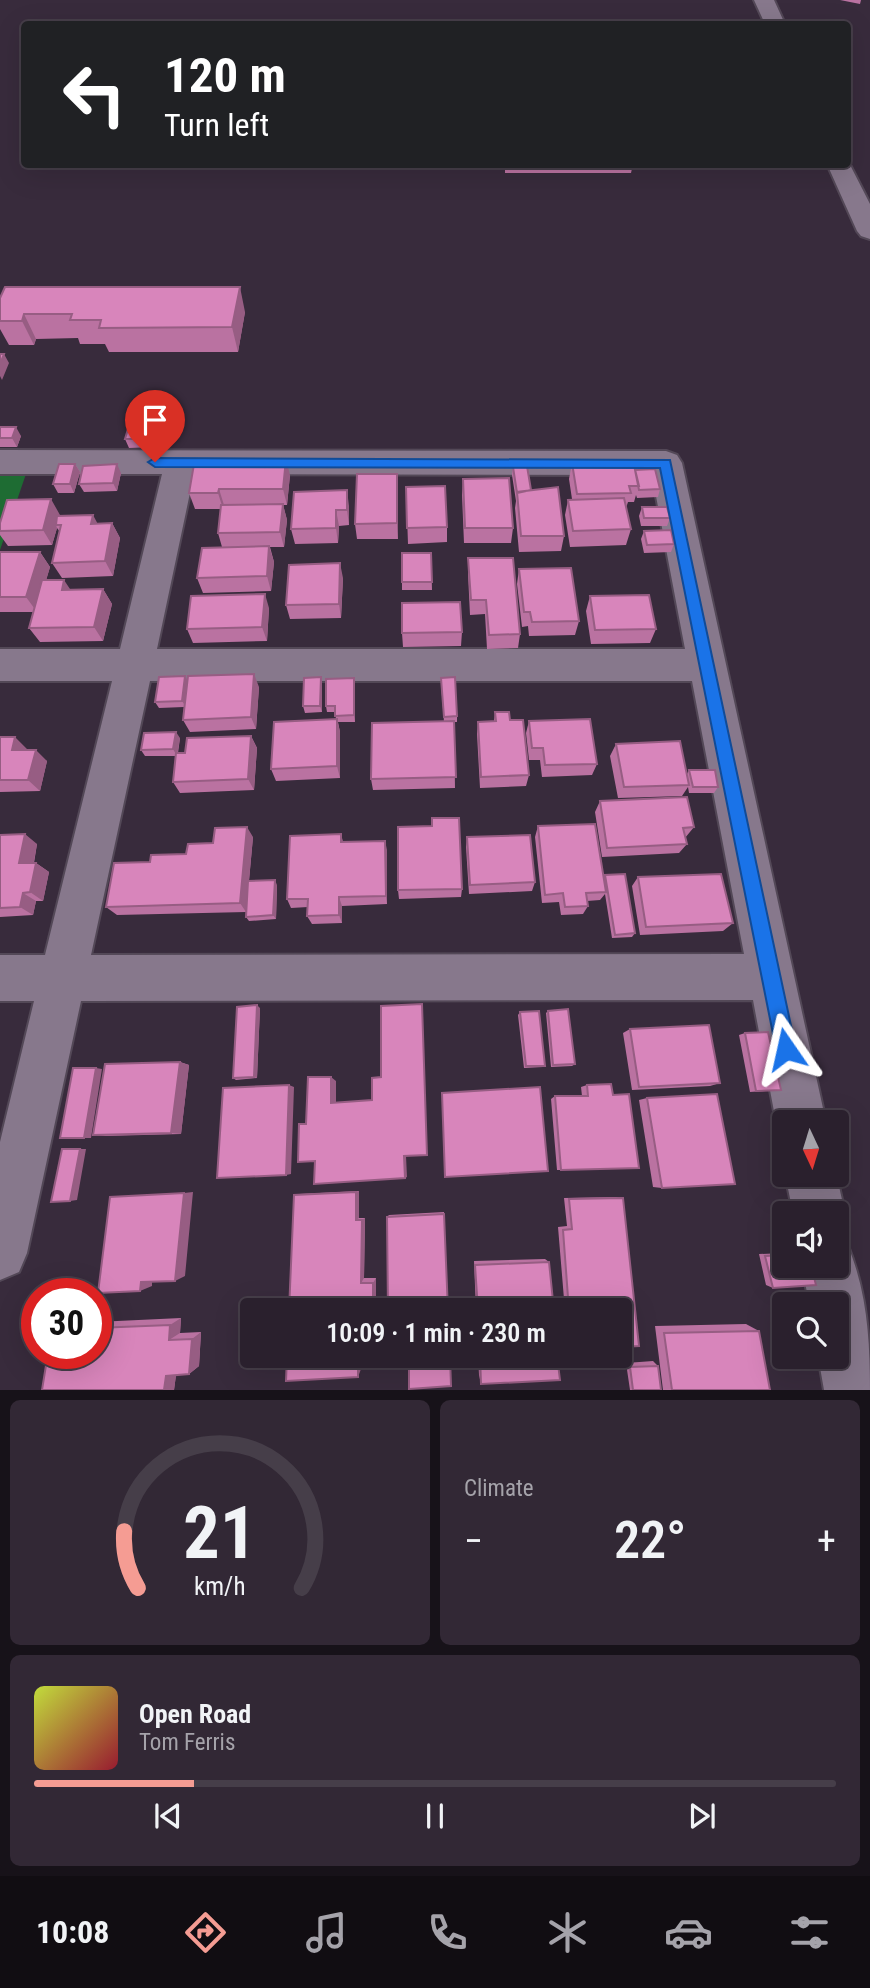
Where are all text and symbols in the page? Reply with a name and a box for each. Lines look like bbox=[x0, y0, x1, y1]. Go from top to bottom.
text: 120 m bbox=[164, 47, 286, 104]
icon: left bbox=[49, 49, 140, 140]
text: Turn left bbox=[164, 106, 269, 144]
pin bbox=[125, 390, 185, 462]
icon: arrive bbox=[136, 401, 174, 439]
position arrow bbox=[749, 1012, 823, 1086]
north arrow bbox=[772, 1110, 849, 1186]
map controls bbox=[772, 1110, 849, 1369]
button: sound bbox=[772, 1201, 849, 1278]
speed limit sign: 30 bbox=[21, 1278, 112, 1369]
button: search bbox=[772, 1292, 849, 1369]
text: 10:09 · 1 min · 230 m bbox=[326, 1318, 546, 1348]
text: Climate bbox=[464, 1475, 534, 1502]
text: 21 bbox=[183, 1491, 257, 1577]
text: 22° bbox=[614, 1510, 686, 1571]
text: − bbox=[464, 1519, 483, 1563]
text: + bbox=[817, 1519, 836, 1563]
text: km/h bbox=[194, 1572, 246, 1601]
text: Open Road bbox=[139, 1699, 251, 1729]
text: Tom Ferris bbox=[139, 1729, 235, 1756]
icon: previous bbox=[149, 1797, 187, 1835]
icon: pause bbox=[416, 1797, 454, 1835]
icon: next bbox=[683, 1797, 721, 1835]
icon: directions bbox=[181, 1908, 230, 1957]
icon: music bbox=[302, 1908, 351, 1957]
icon: phone bbox=[423, 1908, 472, 1957]
icon: climate bbox=[543, 1908, 592, 1957]
icon: car bbox=[664, 1908, 713, 1957]
icon: filters bbox=[785, 1908, 834, 1957]
text: 10:08 bbox=[36, 1913, 109, 1951]

